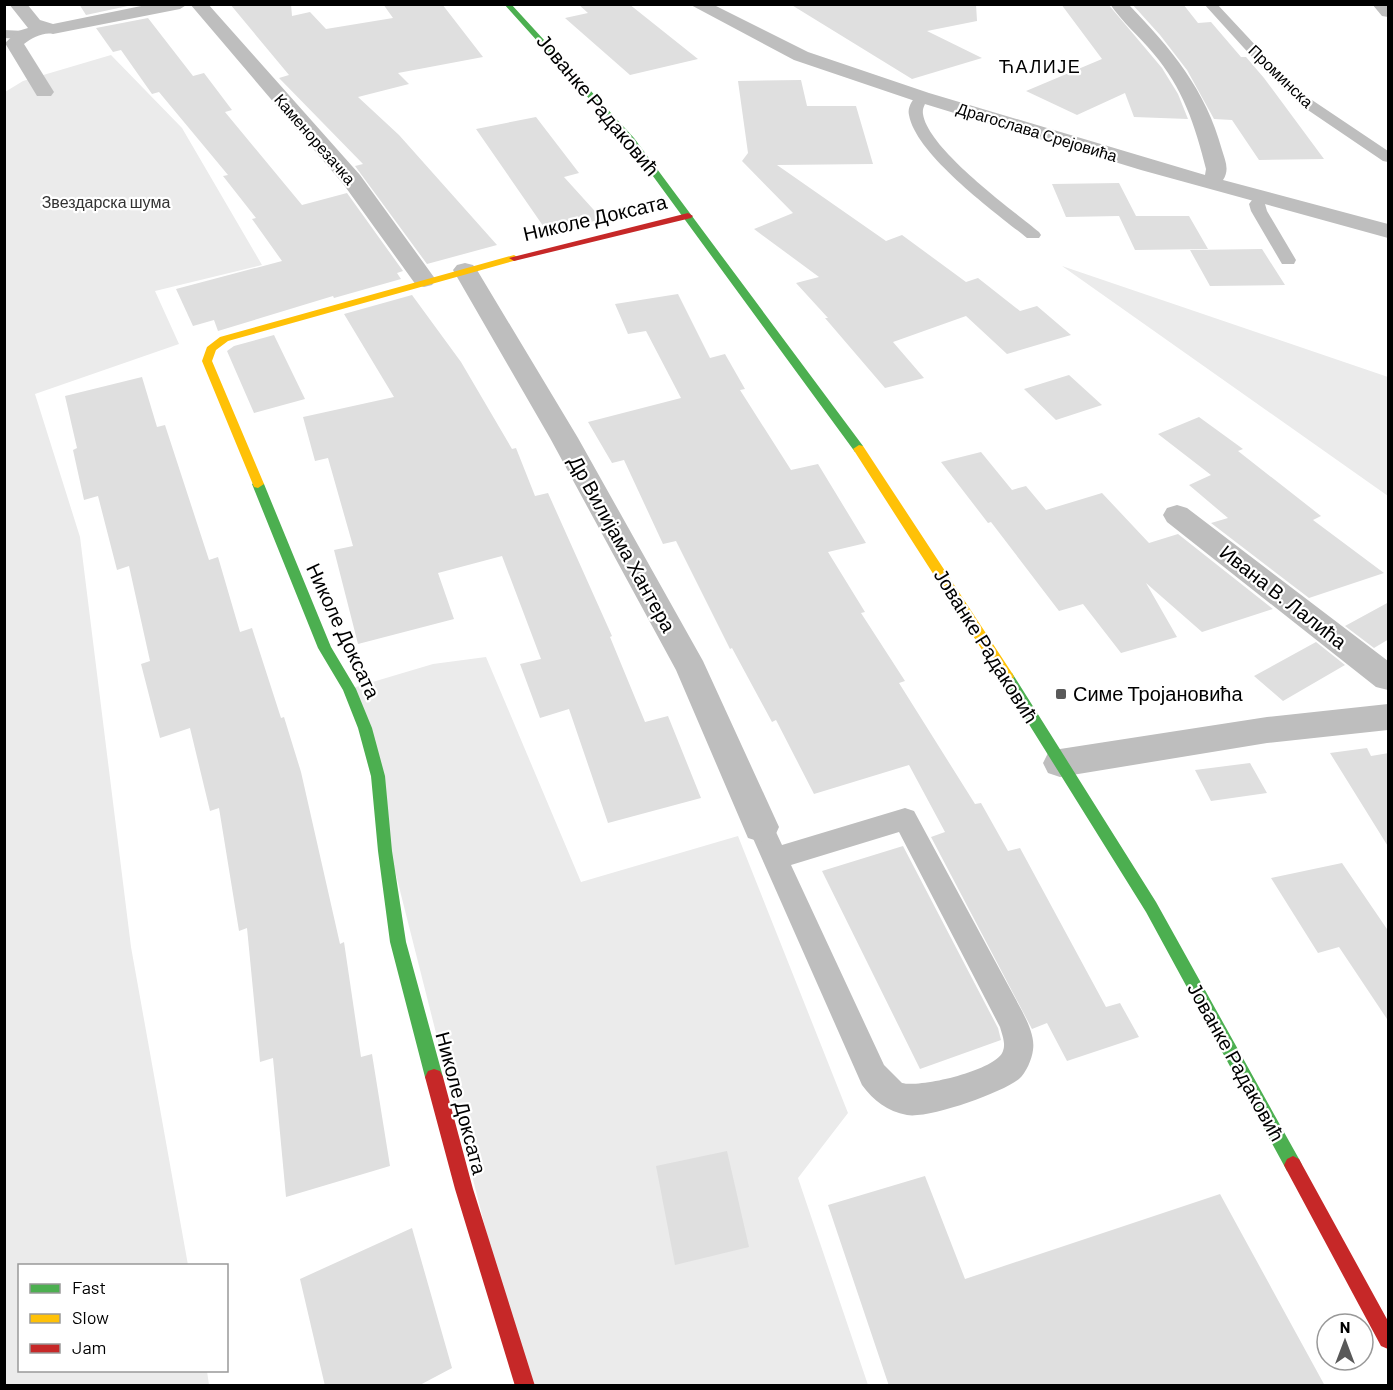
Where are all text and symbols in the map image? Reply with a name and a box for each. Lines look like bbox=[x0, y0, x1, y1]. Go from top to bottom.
street label: Јованке Радаковић bbox=[533, 29, 665, 180]
street label: Проминска bbox=[1245, 40, 1318, 111]
district label: ЋАЛИЈЕ bbox=[999, 55, 1081, 77]
street label: Каменорезачка bbox=[271, 90, 360, 188]
street label: Драгослава Срејовића bbox=[955, 98, 1120, 165]
street label: Николе Доксата bbox=[521, 189, 670, 245]
park label: Звездарска шума bbox=[42, 192, 170, 211]
street label: Др Вилијама Хантера bbox=[564, 451, 682, 637]
street label: Ивана В. Лалића bbox=[1215, 539, 1352, 654]
street label: Николе Доксата bbox=[302, 559, 386, 703]
street label: Јованке Радаковић bbox=[930, 564, 1044, 727]
place label: Симе Тројановића bbox=[1073, 681, 1243, 705]
marker: Симе Тројановића bbox=[1054, 687, 1068, 701]
street label: Јованке Радаковић bbox=[1183, 978, 1290, 1145]
street label: Николе Доксата bbox=[431, 1029, 493, 1178]
legend bbox=[18, 1264, 228, 1372]
text: Fast bbox=[72, 1276, 106, 1298]
text: Slow bbox=[72, 1306, 109, 1328]
north arrow bbox=[1315, 1312, 1375, 1372]
text: N bbox=[1340, 1317, 1350, 1336]
text: Jam bbox=[72, 1336, 106, 1358]

